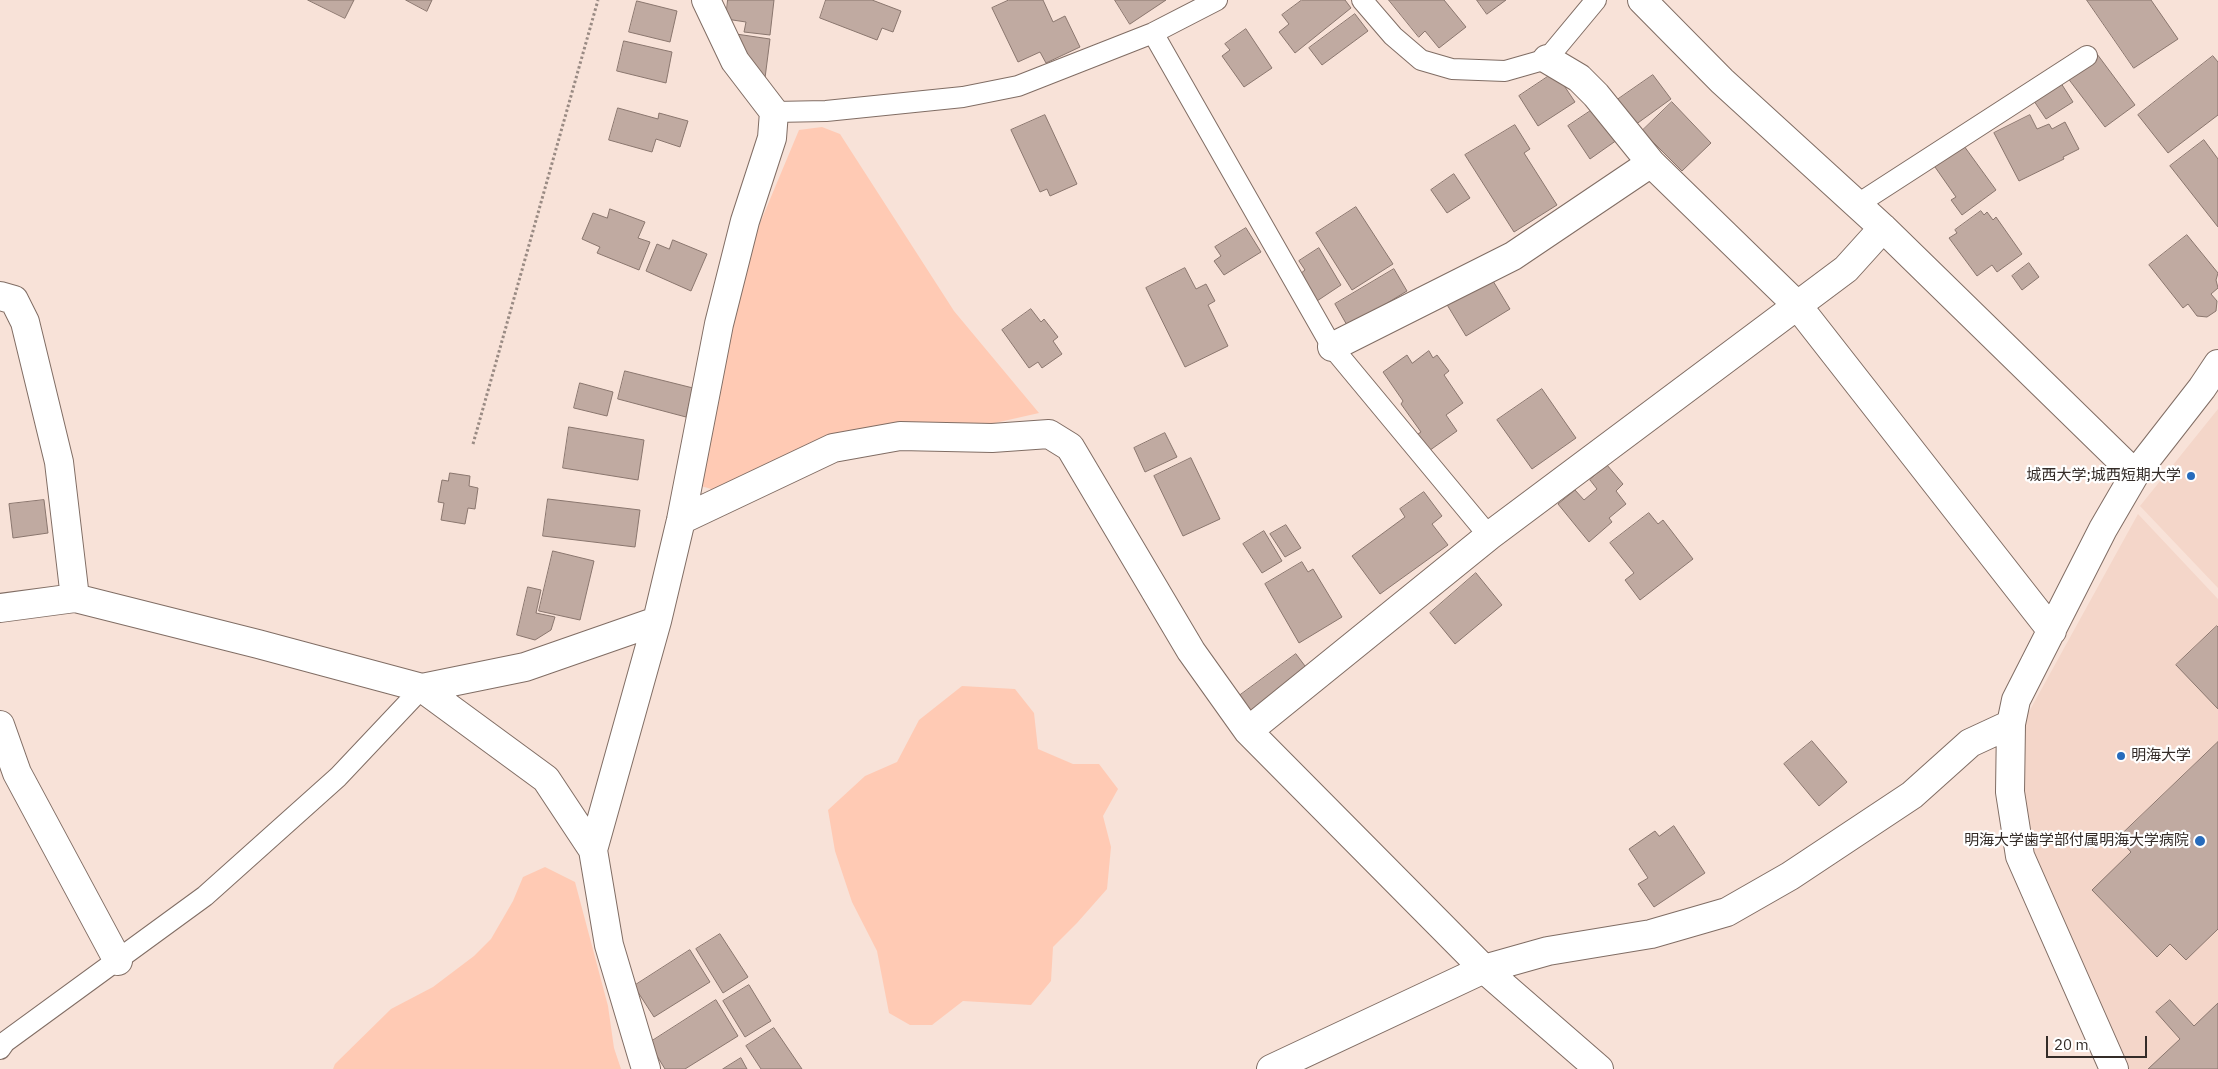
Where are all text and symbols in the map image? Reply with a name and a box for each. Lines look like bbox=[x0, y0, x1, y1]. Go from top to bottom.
place label: 城西大学;城西短期大学 bbox=[2027, 467, 2181, 485]
marker: 城西大学;城西短期大学 bbox=[2185, 470, 2197, 482]
place label: 明海大学 bbox=[2131, 747, 2191, 765]
marker: 明海大学 bbox=[2115, 750, 2127, 762]
place label: 明海大学歯学部付属明海大学病院 bbox=[1964, 832, 2189, 850]
marker: 明海大学歯学部付属明海大学病院 bbox=[2193, 834, 2207, 848]
scale bar bbox=[2048, 1026, 2149, 1058]
text: 20 m bbox=[2054, 1035, 2089, 1054]

